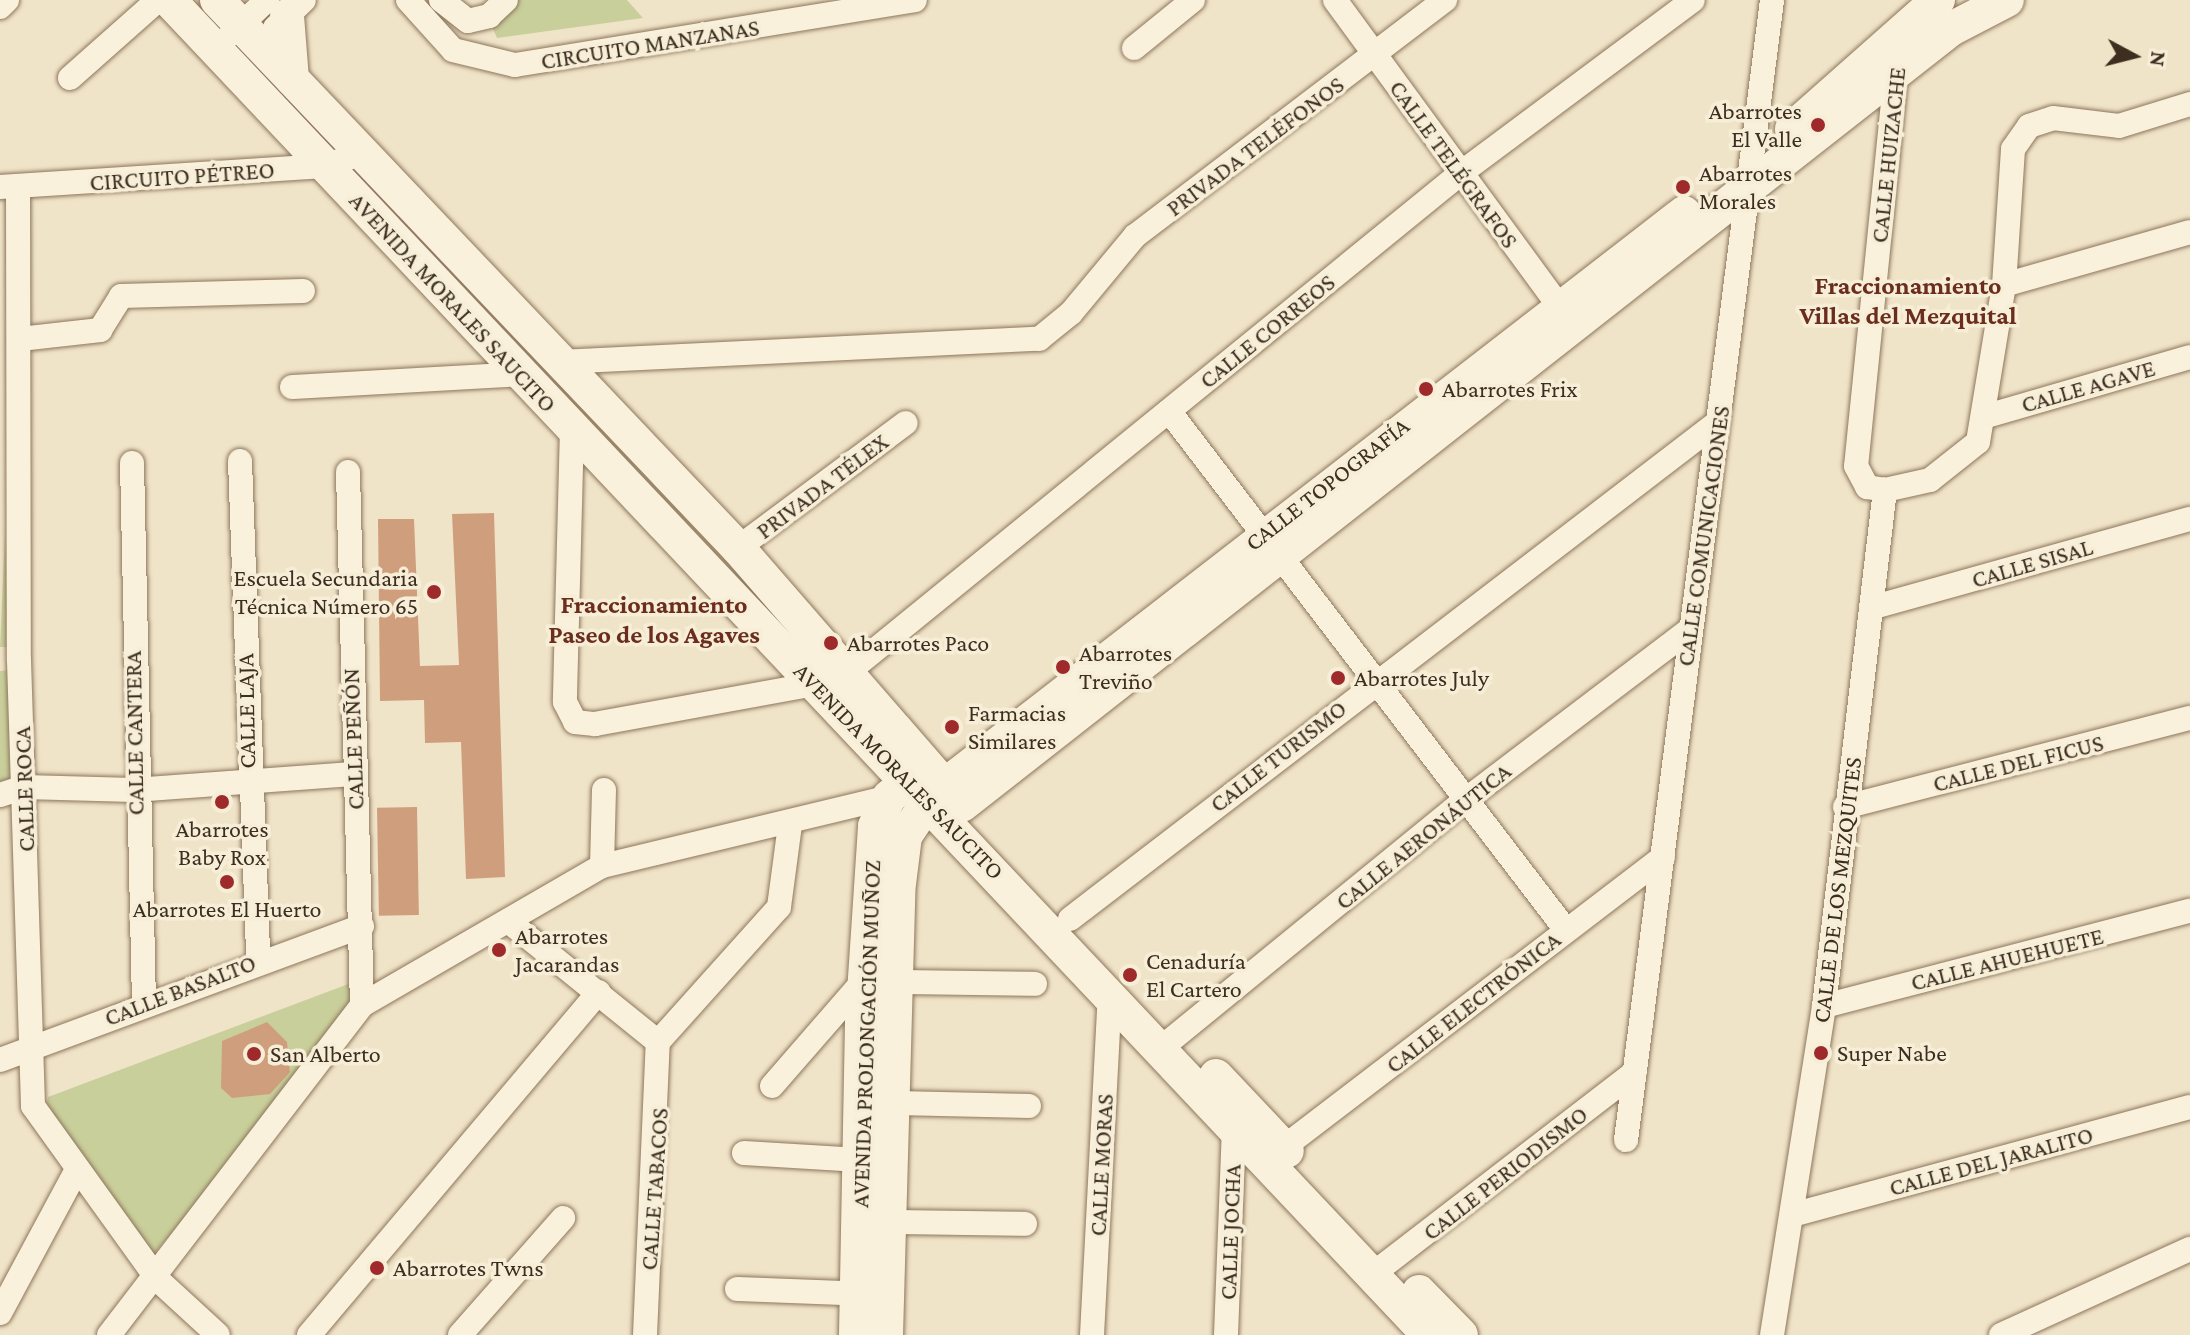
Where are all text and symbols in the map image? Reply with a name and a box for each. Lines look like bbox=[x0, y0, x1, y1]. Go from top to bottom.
street label: CIRCUITO MANZANAS bbox=[539, 13, 761, 75]
north arrow bbox=[2094, 16, 2174, 96]
text: N bbox=[2145, 50, 2172, 68]
street label: CALLE HUIZACHE bbox=[1864, 66, 1912, 244]
street label: PRIVADA TELÉFONOS bbox=[1160, 70, 1350, 222]
street label: CALLE TELÉGRAFOS bbox=[1383, 74, 1525, 254]
place label: Abarrotes El Valle bbox=[1709, 97, 1802, 153]
marker: Abarrotes El Valle bbox=[1809, 116, 1827, 134]
street label: CIRCUITO PÉTREO bbox=[89, 155, 275, 197]
place label: Abarrotes Morales bbox=[1699, 159, 1792, 215]
marker: Abarrotes Morales bbox=[1674, 178, 1692, 196]
street label: AVENIDA MORALES SAUCITO bbox=[343, 186, 563, 418]
street label: CALLE CORREOS bbox=[1193, 268, 1341, 394]
district label: Fraccionamiento Villas del Mezquital bbox=[1799, 270, 2017, 332]
street label: CALLE AGAVE bbox=[2018, 353, 2158, 419]
place label: Abarrotes Frix bbox=[1442, 375, 1577, 403]
marker: Abarrotes Frix bbox=[1417, 380, 1435, 398]
street label: CALLE COMUNICACIONES bbox=[1670, 404, 1736, 668]
street label: CALLE TOPOGRAFÍA bbox=[1239, 411, 1415, 557]
street label: PRIVADA TÉLEX bbox=[750, 427, 894, 545]
street label: CALLE SISAL bbox=[1968, 532, 2096, 594]
place label: Escuela Secundaria Técnica Número 65 bbox=[233, 564, 418, 620]
marker: Escuela Secundaria Técnica Número 65 bbox=[425, 583, 443, 601]
district label: Fraccionamiento Paseo de los Agaves bbox=[548, 589, 760, 650]
place label: Abarrotes Paco bbox=[847, 629, 989, 657]
marker: Abarrotes Paco bbox=[822, 634, 840, 652]
place label: Abarrotes Treviño bbox=[1079, 639, 1172, 695]
street label: CALLE CANTERA bbox=[118, 650, 150, 816]
street label: CALLE LAJA bbox=[231, 653, 261, 769]
street label: AVENIDA MORALES SAUCITO bbox=[788, 657, 1010, 885]
marker: Abarrotes Treviño bbox=[1054, 658, 1072, 676]
place label: Abarrotes July bbox=[1354, 664, 1489, 692]
street label: CALLE PEÑÓN bbox=[336, 668, 370, 810]
marker: Abarrotes July bbox=[1329, 669, 1347, 687]
street label: CALLE TURISMO bbox=[1204, 694, 1352, 818]
place label: Farmacias Similares bbox=[968, 699, 1066, 755]
marker: Farmacias Similares bbox=[943, 718, 961, 736]
street label: CALLE ROCA bbox=[7, 726, 41, 852]
street label: CALLE DEL FICUS bbox=[1930, 728, 2106, 798]
street label: CALLE DE LOS MEZQUITES bbox=[1806, 755, 1868, 1025]
street label: CALLE AERONÁUTICA bbox=[1329, 756, 1517, 916]
marker: Abarrotes Baby Rox bbox=[213, 793, 231, 811]
place label: Abarrotes Baby Rox bbox=[175, 815, 269, 871]
street label: AVENIDA PROLONGACIÓN MUÑOZ bbox=[846, 860, 886, 1208]
marker: Abarrotes El Huerto bbox=[218, 873, 236, 891]
place label: Abarrotes El Huerto bbox=[133, 895, 321, 923]
street label: CALLE AHUEHUETE bbox=[1908, 921, 2106, 997]
place label: Abarrotes Jacarandas bbox=[515, 922, 620, 978]
street label: CALLE ELECTRÓNICA bbox=[1380, 925, 1566, 1079]
marker: Abarrotes Jacarandas bbox=[490, 941, 508, 959]
place label: Cenaduría El Cartero bbox=[1146, 947, 1246, 1003]
street label: CALLE BASALTO bbox=[100, 948, 260, 1032]
marker: Cenaduría El Cartero bbox=[1121, 966, 1139, 984]
place label: Super Nabe bbox=[1837, 1039, 1947, 1067]
place label: San Alberto bbox=[270, 1040, 381, 1068]
marker: Super Nabe bbox=[1812, 1044, 1830, 1062]
marker: San Alberto bbox=[245, 1045, 263, 1063]
street label: CALLE MORAS bbox=[1083, 1093, 1119, 1237]
street label: CALLE PERIODISMO bbox=[1417, 1100, 1593, 1246]
street label: CALLE TABACOS bbox=[634, 1107, 674, 1271]
street label: CALLE DEL JARALITO bbox=[1886, 1120, 2096, 1202]
street label: CALLE JOCHA bbox=[1213, 1164, 1247, 1300]
place label: Abarrotes Twns bbox=[393, 1254, 544, 1282]
marker: Abarrotes Twns bbox=[368, 1259, 386, 1277]

